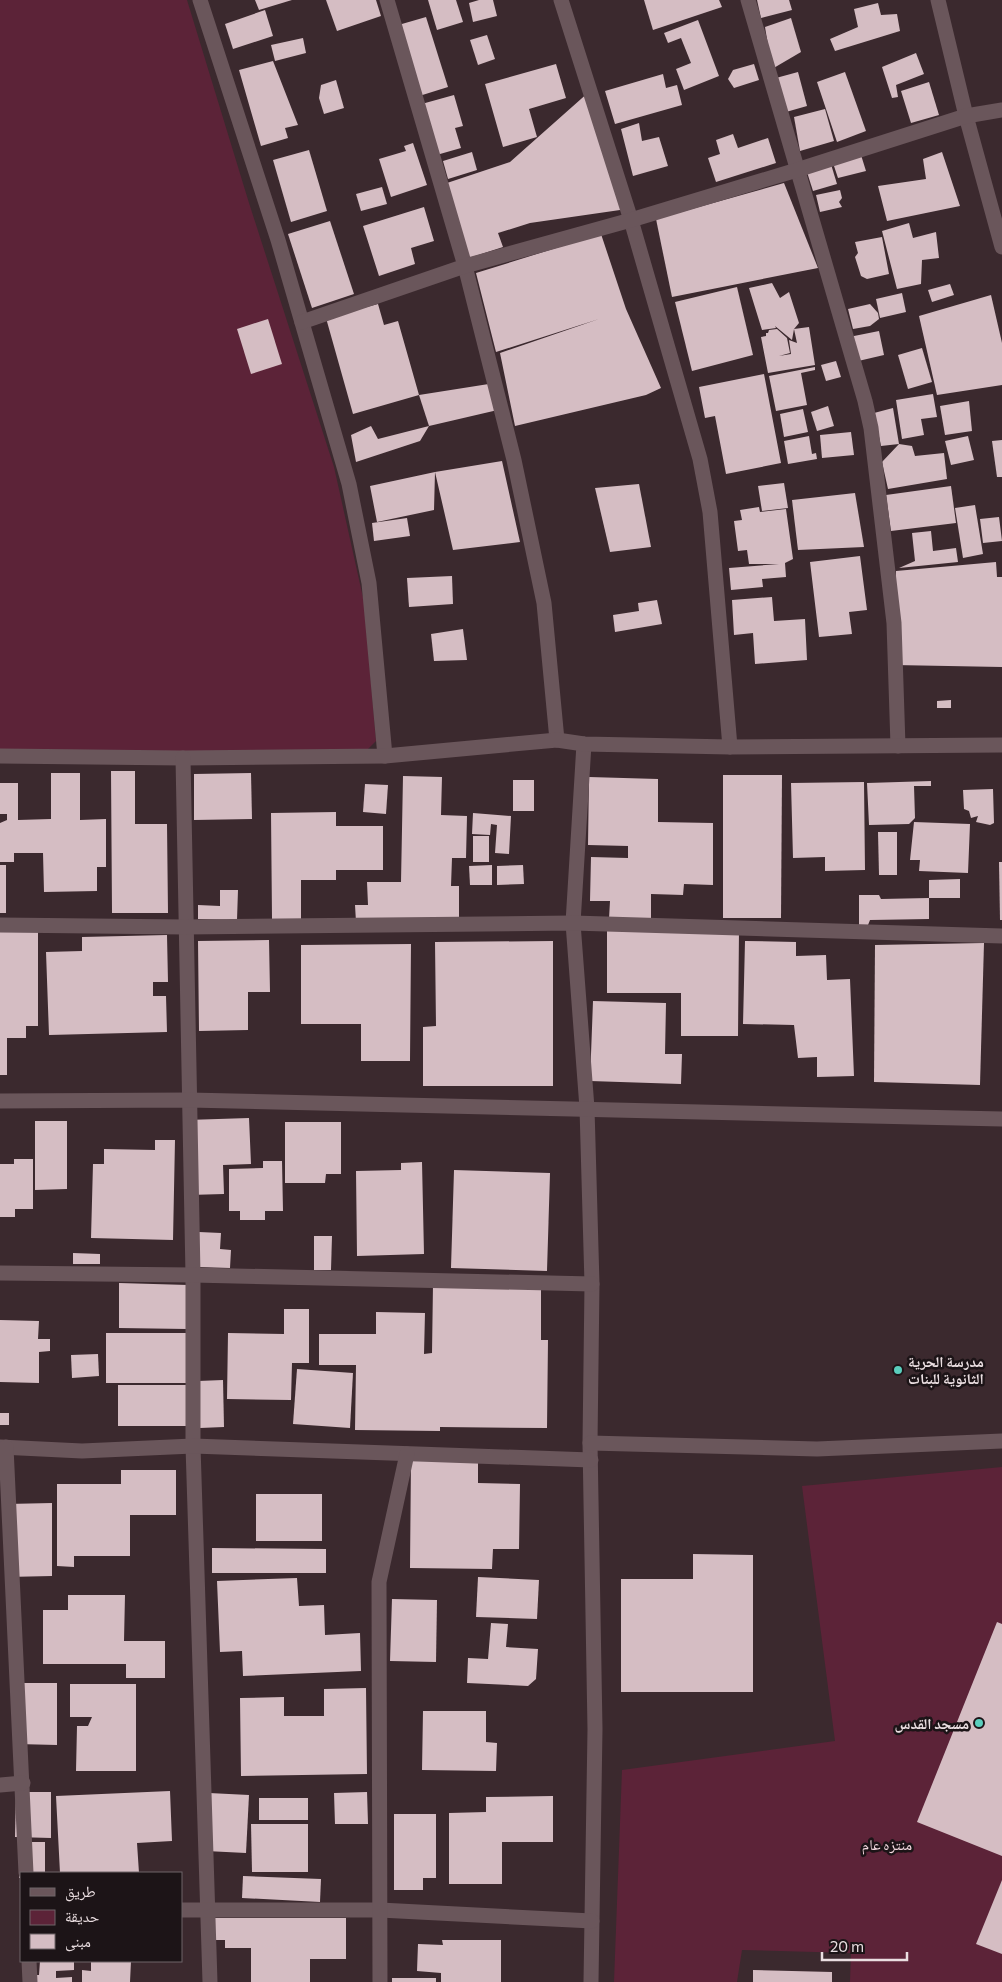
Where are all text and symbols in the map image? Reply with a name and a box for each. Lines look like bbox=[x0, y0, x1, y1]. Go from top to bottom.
place label: مدرسة الحرية الثانوية للبنات bbox=[908, 1352, 984, 1388]
marker: مدرسة الحرية الثانوية للبنات bbox=[892, 1364, 904, 1376]
place label: مسجد القدس bbox=[895, 1714, 969, 1733]
marker: مسجد القدس bbox=[973, 1717, 985, 1729]
park label: منتزه عام bbox=[862, 1835, 912, 1855]
legend bbox=[20, 1872, 182, 1962]
text: طريق bbox=[65, 1882, 96, 1902]
text: حديقة bbox=[65, 1907, 100, 1925]
scale bar bbox=[822, 1930, 907, 1962]
text: مبنى bbox=[65, 1932, 91, 1952]
text: 20 m bbox=[830, 1937, 864, 1955]

